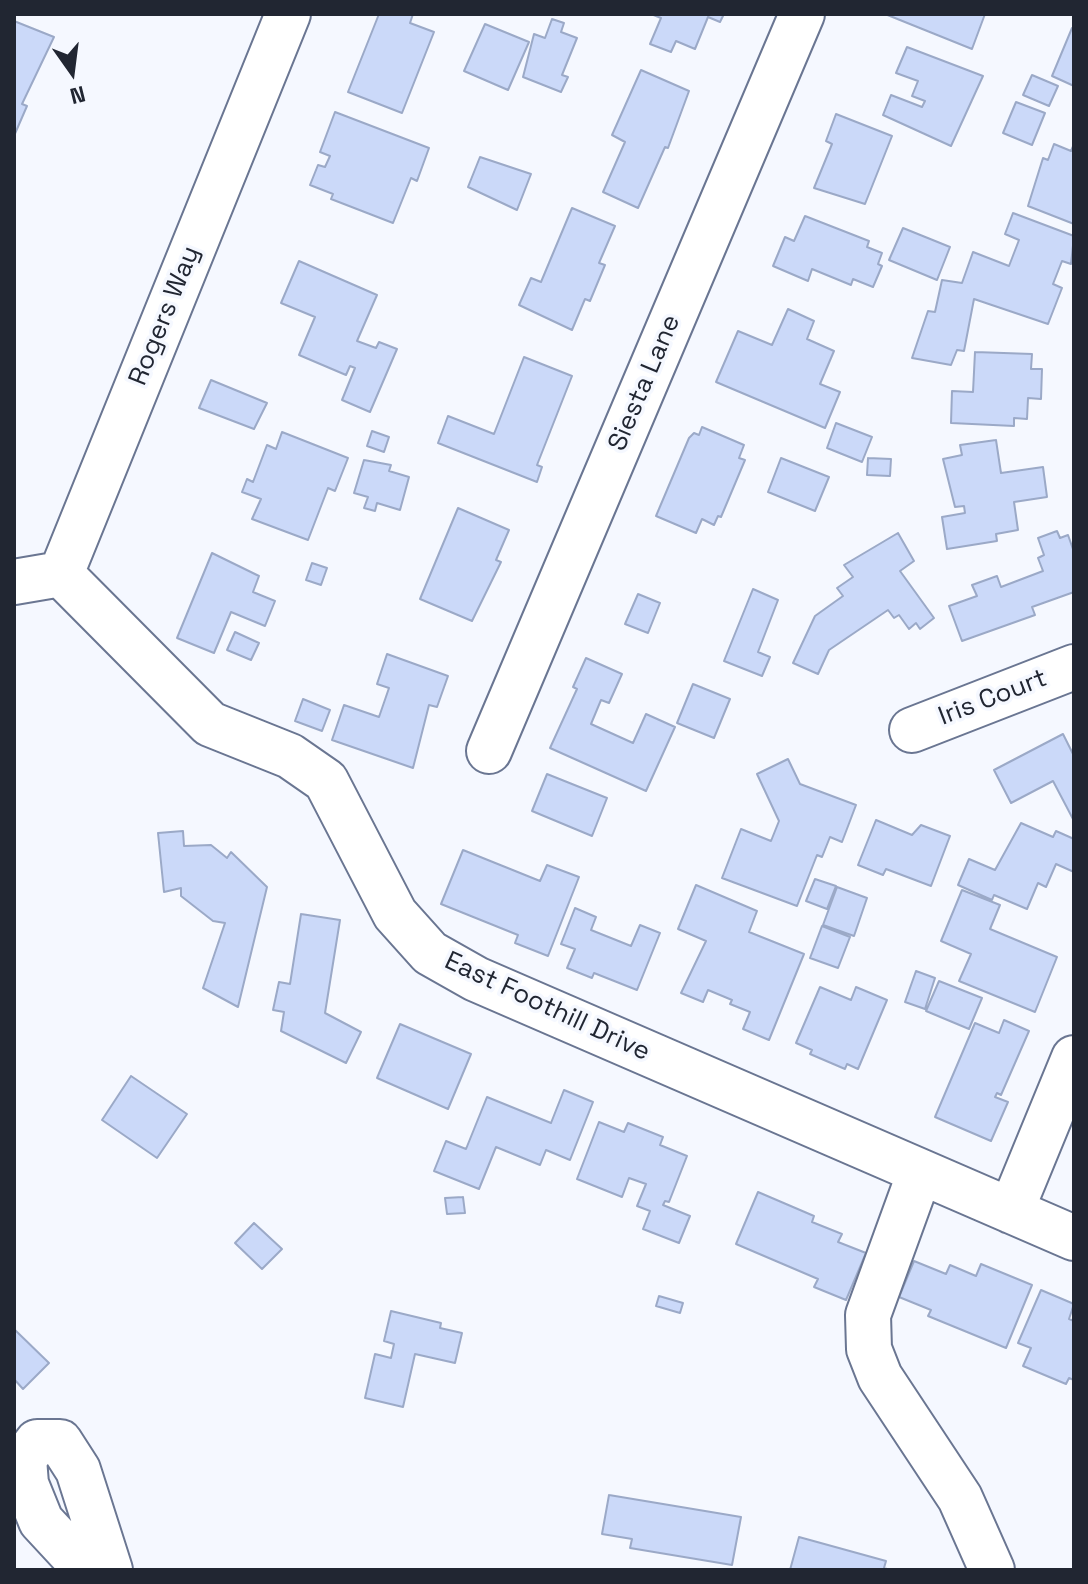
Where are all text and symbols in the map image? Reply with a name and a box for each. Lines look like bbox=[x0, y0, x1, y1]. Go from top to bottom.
north arrow bbox=[32, 32, 112, 112]
text: N bbox=[67, 80, 88, 111]
street label: Rogers Way bbox=[123, 242, 207, 390]
street label: Siesta Lane bbox=[602, 310, 688, 456]
street label: Iris Court bbox=[935, 663, 1051, 733]
street label: East Foothill Drive bbox=[439, 946, 655, 1068]

